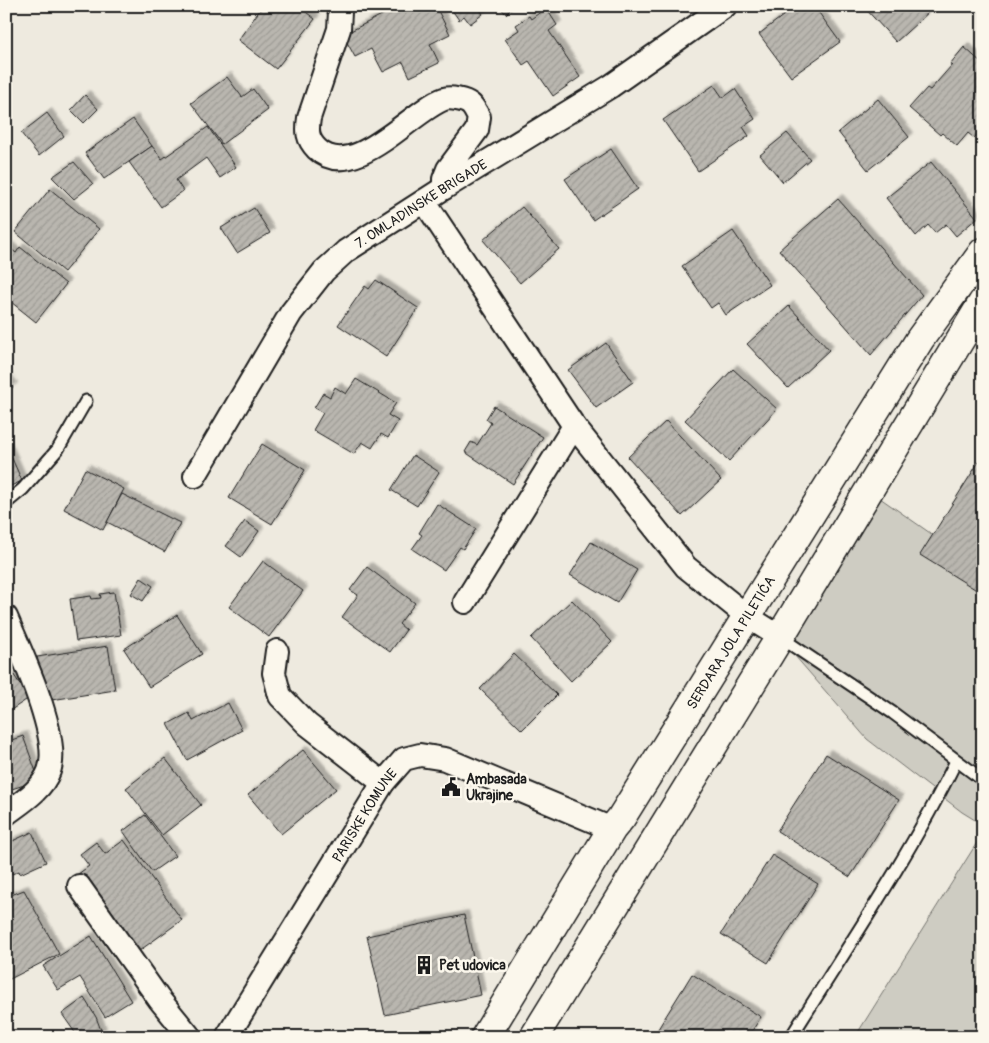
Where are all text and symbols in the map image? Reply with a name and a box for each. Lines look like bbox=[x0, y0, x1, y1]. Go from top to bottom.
street label: 7. OMLADINSKE BRIGADE bbox=[352, 155, 490, 252]
street label: SERDARA JOLA PILETIĆA bbox=[683, 573, 779, 712]
street label: PARISKE KOMUNE bbox=[328, 765, 400, 865]
place label: Ambasada Ukrajine bbox=[466, 771, 527, 804]
public building icon: Ambasada Ukrajine bbox=[440, 776, 462, 798]
building icon: Pet udovica bbox=[413, 954, 435, 976]
place label: Pet udovica bbox=[439, 957, 506, 974]

